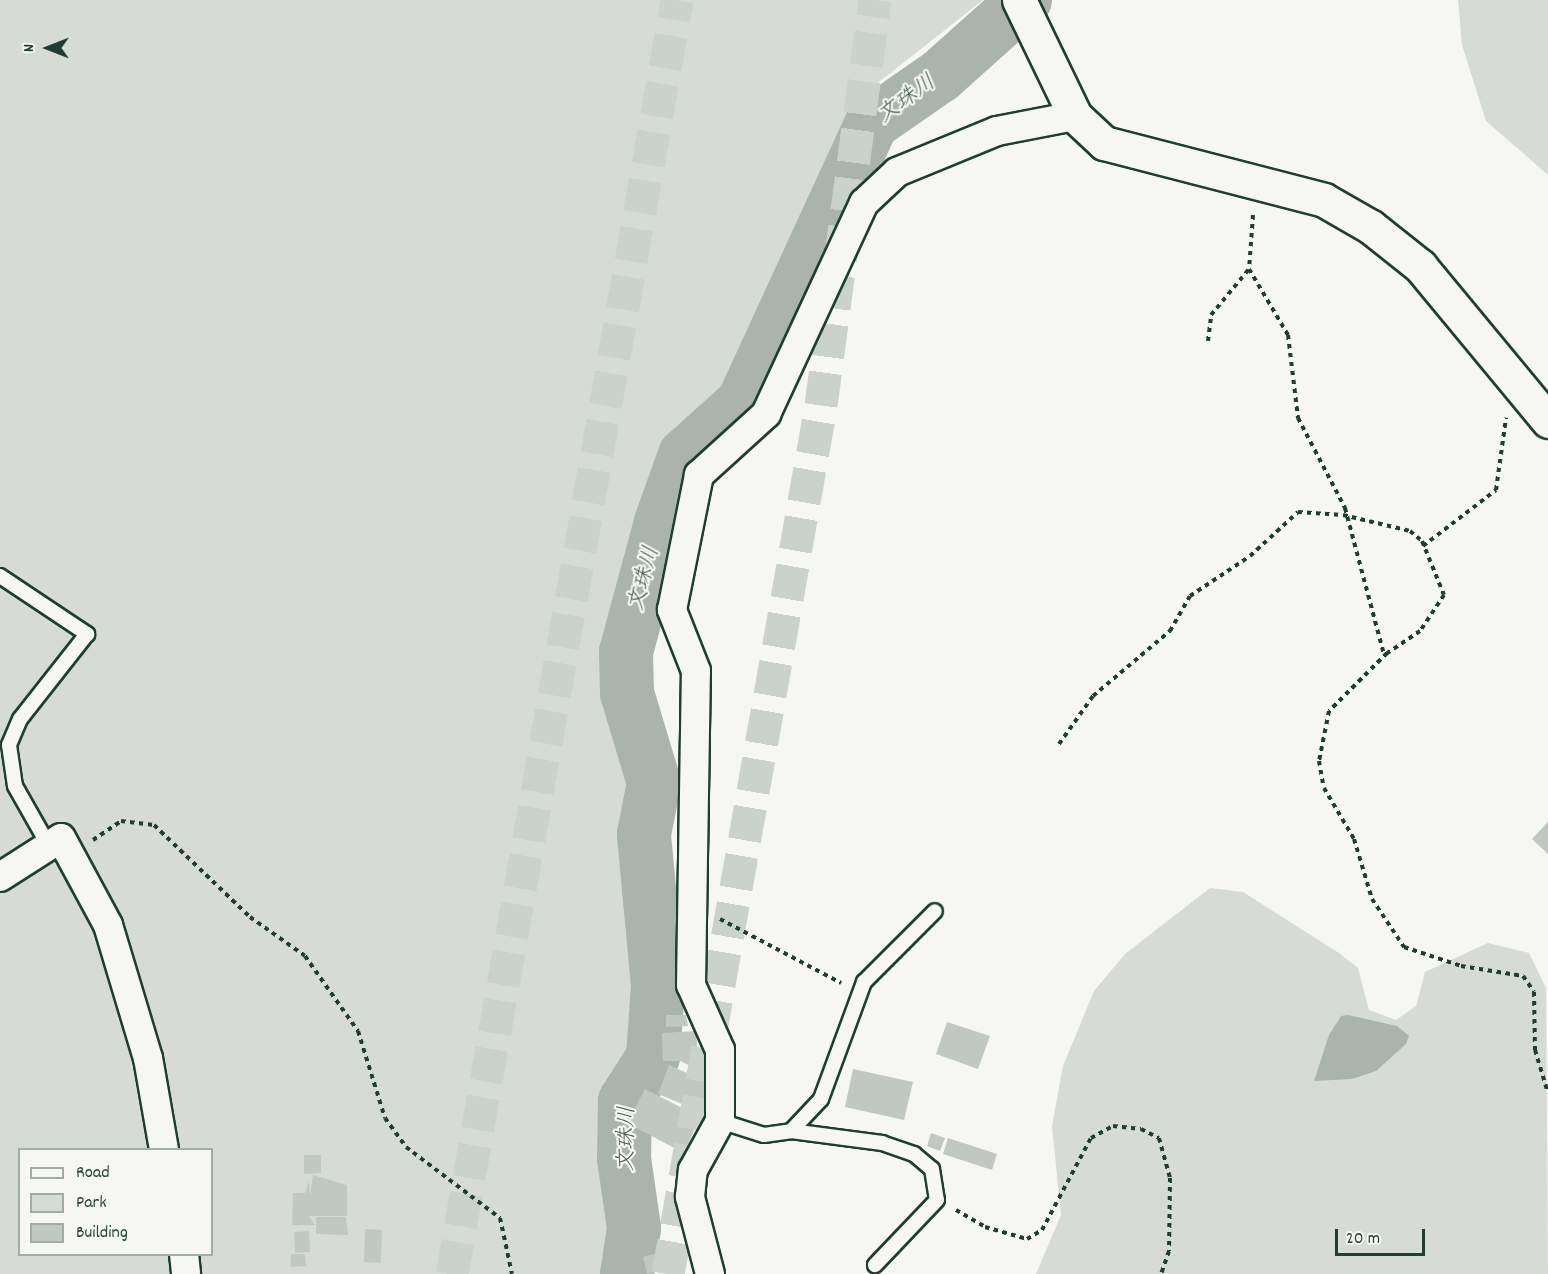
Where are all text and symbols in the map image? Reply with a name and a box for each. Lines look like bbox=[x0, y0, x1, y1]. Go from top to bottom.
north arrow bbox=[18, 18, 78, 78]
text: N bbox=[18, 44, 41, 52]
water label: 文珠川 bbox=[873, 70, 941, 130]
water label: 文珠川 bbox=[624, 544, 666, 614]
water label: 文珠川 bbox=[614, 1106, 642, 1172]
legend bbox=[18, 1148, 213, 1256]
text: Road bbox=[76, 1161, 110, 1186]
text: Park bbox=[76, 1191, 107, 1216]
scale bar bbox=[1338, 1217, 1428, 1255]
text: Building bbox=[76, 1221, 128, 1246]
text: 20 m bbox=[1346, 1227, 1380, 1252]

